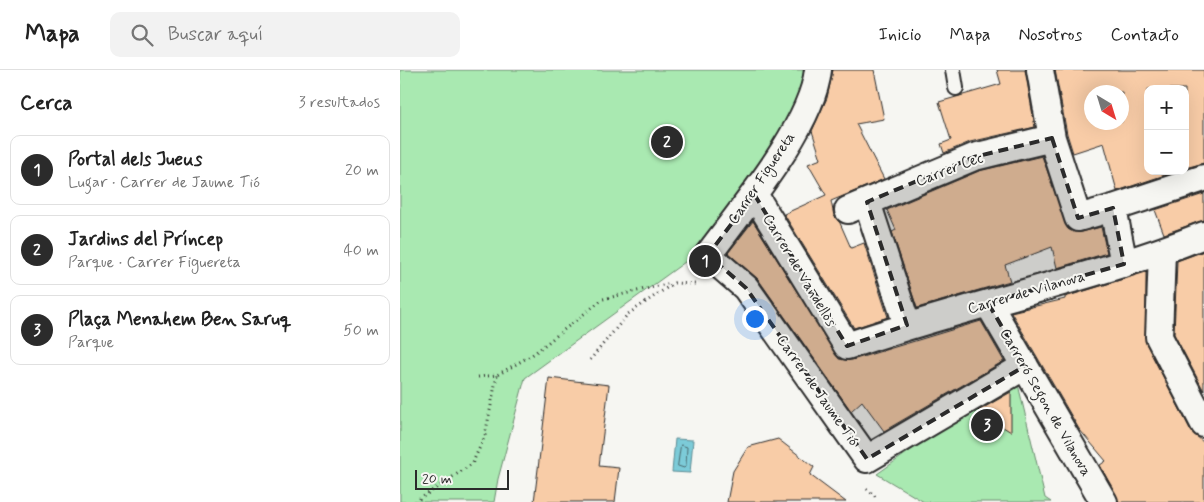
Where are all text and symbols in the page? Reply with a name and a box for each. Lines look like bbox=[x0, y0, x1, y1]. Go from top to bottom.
search box bbox=[110, 12, 460, 57]
text: Mapa bbox=[25, 19, 80, 50]
icon: search bbox=[128, 21, 156, 49]
text: Buscar aquí bbox=[168, 22, 263, 47]
text: Inicio bbox=[879, 23, 921, 47]
text: Mapa bbox=[949, 23, 990, 47]
text: Nosotros bbox=[1018, 23, 1083, 47]
text: Contacto bbox=[1111, 23, 1179, 47]
north arrow bbox=[1084, 85, 1129, 130]
map controls bbox=[1144, 85, 1189, 175]
button: + bbox=[1144, 85, 1189, 130]
text: Cerca bbox=[20, 89, 73, 117]
text: 3 resultados bbox=[299, 92, 380, 113]
pin: 2 bbox=[651, 123, 683, 161]
street label: Carrer Figuereta bbox=[724, 128, 801, 229]
button: − bbox=[1144, 130, 1189, 175]
text: Portal dels Jueus bbox=[68, 147, 202, 172]
street label: Carrer Cec bbox=[913, 148, 986, 192]
text: 1 bbox=[33, 160, 41, 181]
text: 20 m bbox=[345, 160, 379, 181]
text: Lugar · Carrer de Jaume Tió bbox=[68, 172, 260, 193]
street label: Carrer de Vandellòs bbox=[758, 210, 841, 331]
text: Jardins del Príncep bbox=[68, 227, 223, 252]
text: 2 bbox=[33, 240, 41, 261]
text: 40 m bbox=[343, 240, 379, 261]
pin: 1 bbox=[689, 242, 721, 280]
text: Parque · Carrer Figuereta bbox=[68, 252, 241, 273]
street label: Carrer de Vilanova bbox=[965, 267, 1088, 319]
your location bbox=[742, 306, 768, 332]
text: Plaça Menahem Ben Saruq bbox=[68, 307, 291, 332]
text: 3 bbox=[33, 320, 41, 341]
text: 50 m bbox=[343, 320, 379, 341]
street label: Carreró Segon de Vilanova bbox=[994, 325, 1096, 481]
street label: Carrer de Jaume Tió bbox=[771, 331, 863, 450]
text: Parque bbox=[68, 332, 114, 353]
pin: 3 bbox=[971, 406, 1003, 444]
scale bar bbox=[415, 467, 509, 490]
text: 20 m bbox=[422, 470, 452, 488]

